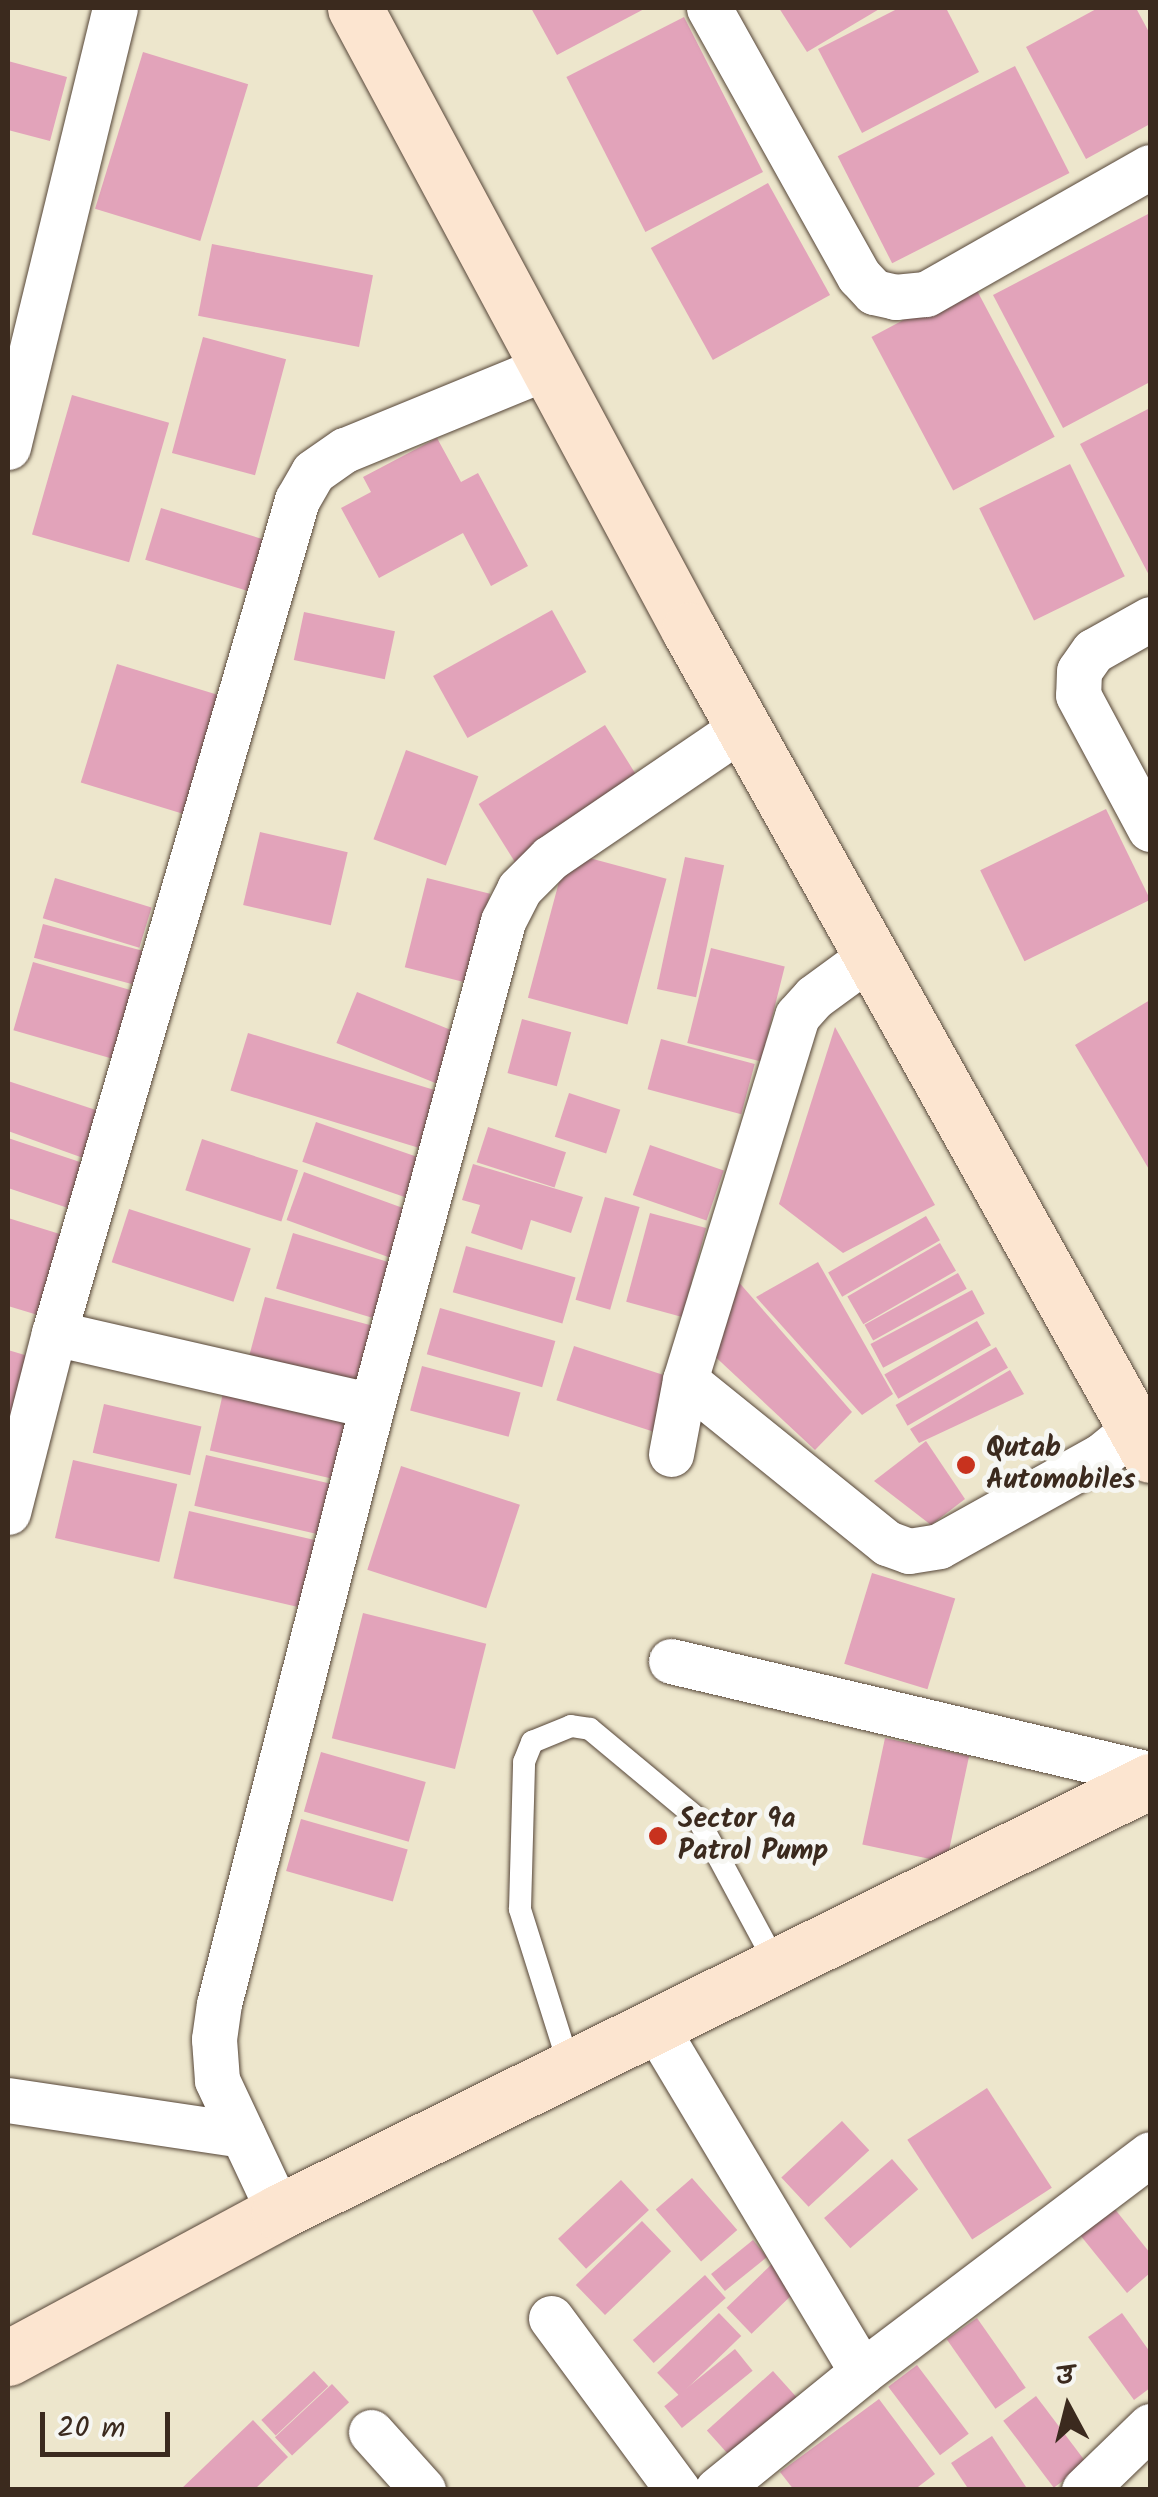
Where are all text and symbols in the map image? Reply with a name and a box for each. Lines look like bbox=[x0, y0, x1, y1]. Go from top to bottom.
place label: Qutab Automobiles bbox=[986, 1432, 1136, 1498]
marker: Qutab Automobiles bbox=[955, 1454, 977, 1476]
place label: Sector 9a Patrol Pump bbox=[678, 1803, 828, 1869]
marker: Sector 9a Patrol Pump bbox=[647, 1825, 669, 1847]
text: उ bbox=[1053, 2353, 1076, 2400]
north arrow bbox=[1018, 2357, 1118, 2457]
scale bar bbox=[45, 2392, 175, 2454]
text: 20 m bbox=[57, 2405, 125, 2453]

